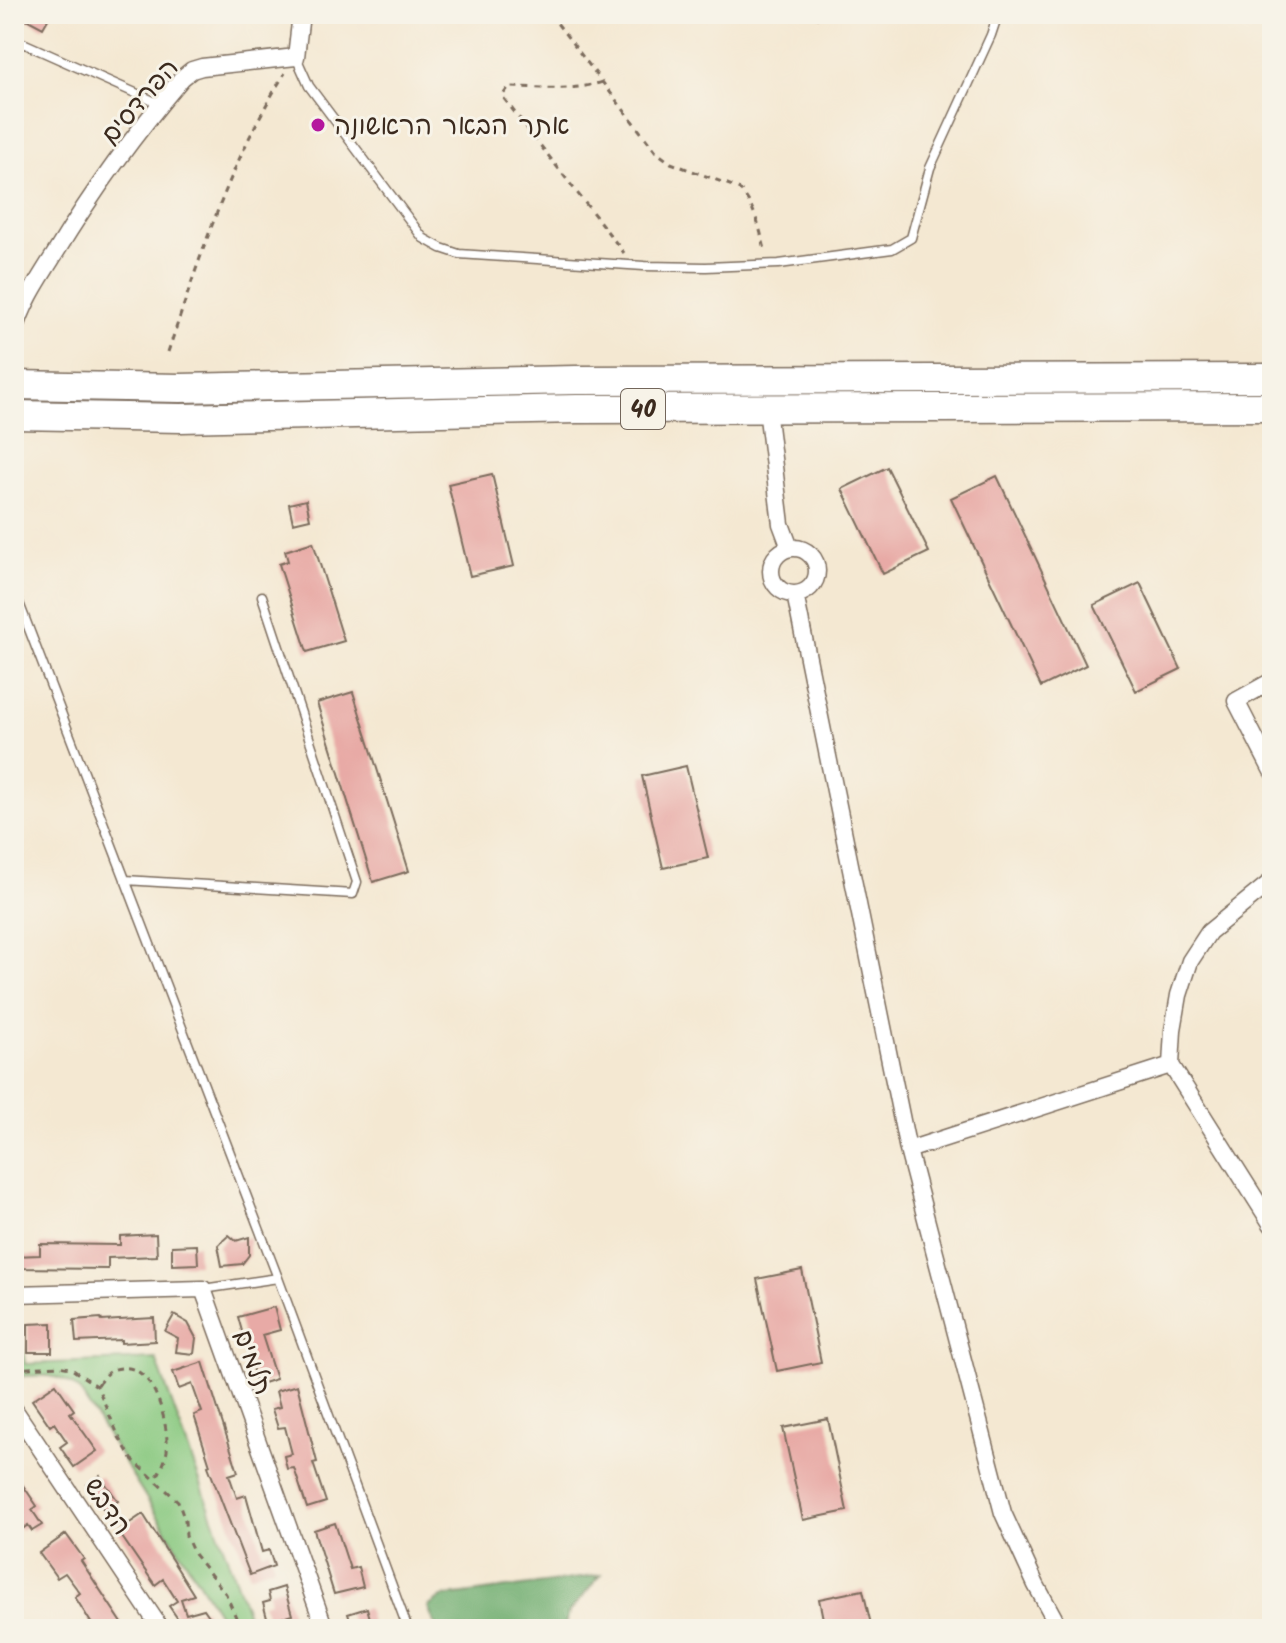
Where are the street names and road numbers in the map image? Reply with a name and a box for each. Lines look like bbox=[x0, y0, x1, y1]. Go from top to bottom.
street label: הפרדסים bbox=[91, 50, 190, 155]
road number: 40 bbox=[621, 389, 665, 429]
street label: תלמים bbox=[221, 1324, 283, 1401]
street label: הדבש bbox=[72, 1470, 141, 1545]

